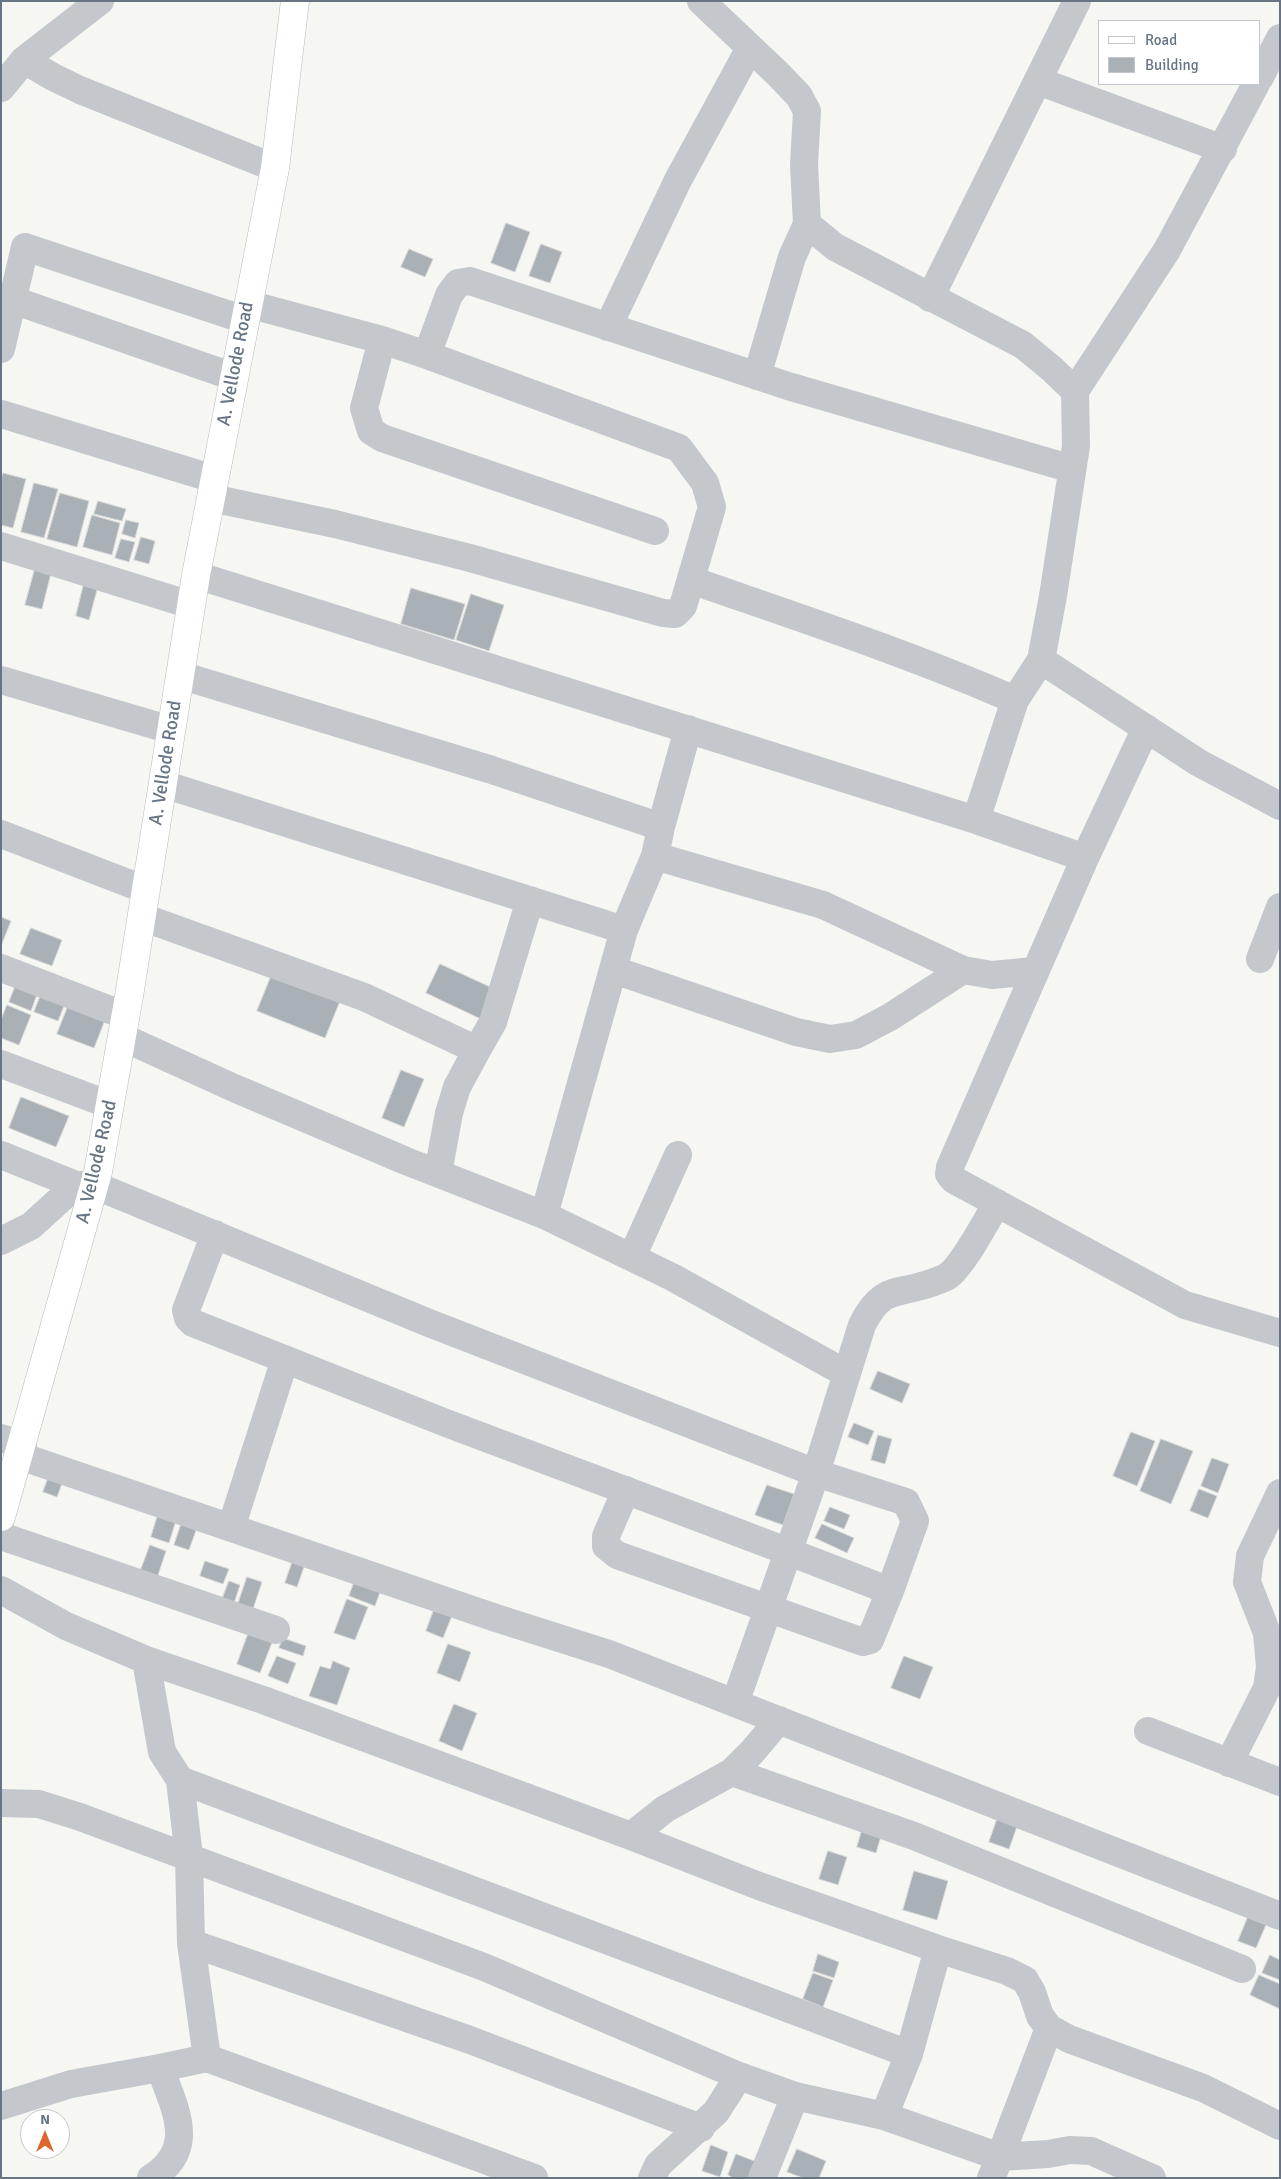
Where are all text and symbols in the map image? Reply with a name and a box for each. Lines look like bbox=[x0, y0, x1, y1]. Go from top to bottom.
legend bbox=[1098, 20, 1261, 85]
text: Road bbox=[1145, 31, 1177, 49]
text: Building bbox=[1145, 56, 1199, 74]
street label: A. Vellode Road bbox=[213, 300, 259, 428]
street label: A. Vellode Road bbox=[145, 699, 187, 827]
street label: A. Vellode Road bbox=[72, 1098, 122, 1226]
north arrow bbox=[20, 2109, 70, 2159]
text: N bbox=[40, 2111, 50, 2128]

